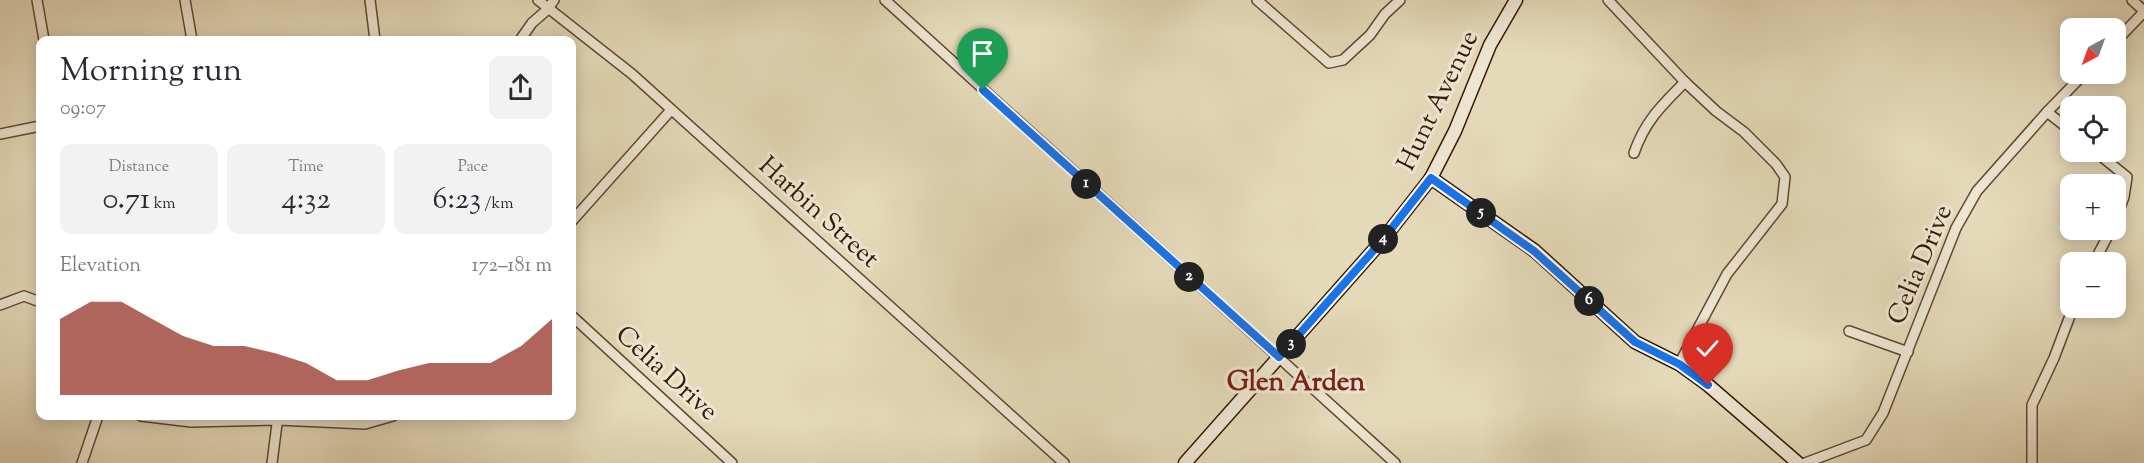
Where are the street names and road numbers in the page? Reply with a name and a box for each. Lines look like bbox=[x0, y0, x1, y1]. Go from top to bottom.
street label: Hunt Avenue bbox=[1389, 25, 1489, 177]
street label: Harbin Street bbox=[749, 149, 887, 277]
street label: Celia Drive bbox=[1879, 199, 1963, 331]
street label: Celia Drive bbox=[606, 318, 726, 430]

